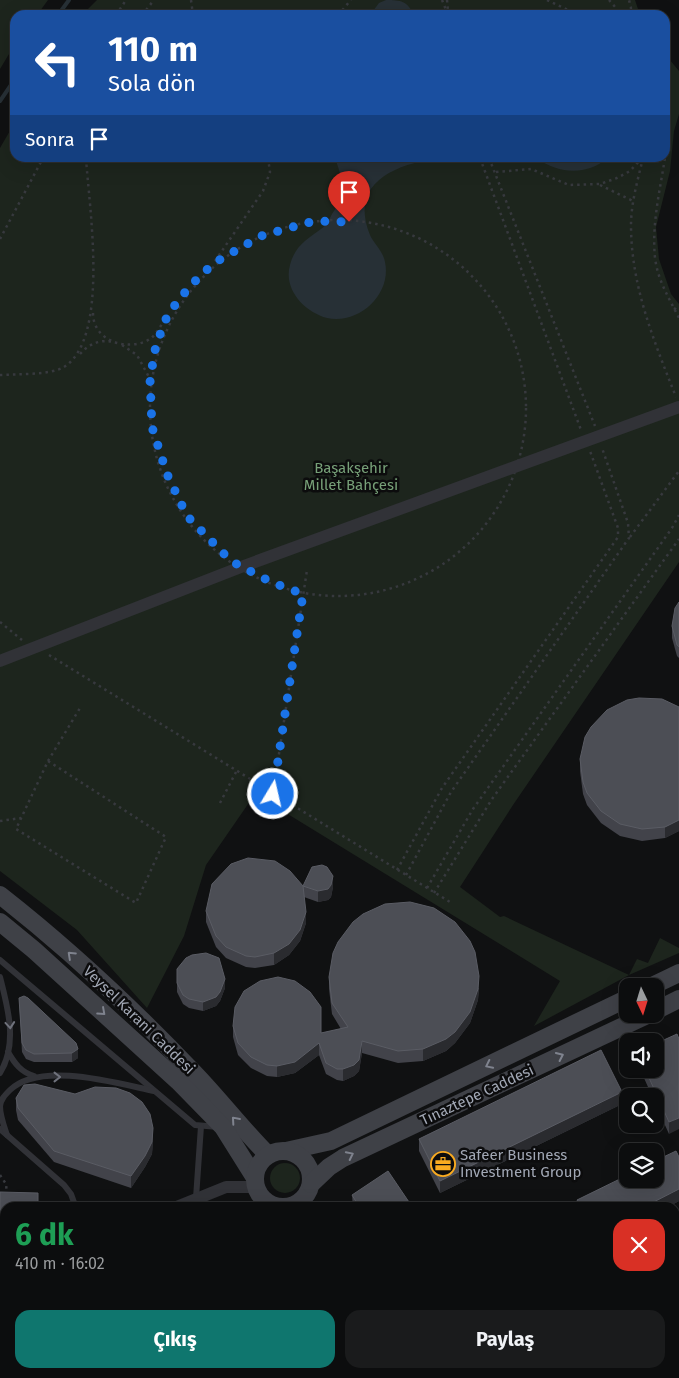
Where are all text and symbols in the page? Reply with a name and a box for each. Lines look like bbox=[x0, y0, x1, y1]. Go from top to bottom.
text: 110 m bbox=[108, 28, 198, 70]
icon: left bbox=[25, 30, 90, 95]
text: Sola dön bbox=[108, 70, 196, 97]
icon: arrive bbox=[85, 125, 113, 153]
text: Sonra bbox=[25, 128, 75, 151]
pin bbox=[328, 171, 370, 222]
icon: arrive bbox=[335, 178, 363, 206]
park label: Başakşehir Millet Bahçesi bbox=[304, 459, 398, 494]
position arrow bbox=[246, 767, 298, 819]
one-way arrow bbox=[68, 952, 77, 961]
street label: Veysel Karani Caddesi bbox=[80, 962, 198, 1078]
north arrow bbox=[619, 978, 664, 1022]
map controls bbox=[619, 978, 664, 1188]
one-way arrow bbox=[97, 1006, 106, 1015]
one-way arrow bbox=[4, 1021, 15, 1029]
button: sound bbox=[619, 1033, 664, 1078]
one-way arrow bbox=[555, 1051, 564, 1062]
one-way arrow bbox=[485, 1058, 494, 1069]
street label: Tınaztepe Caddesi bbox=[417, 1061, 537, 1129]
one-way arrow bbox=[54, 1072, 62, 1082]
button: search bbox=[619, 1088, 664, 1133]
one-way arrow bbox=[232, 1116, 241, 1125]
button: layers bbox=[619, 1143, 664, 1188]
place label: Safeer Business Investment Group bbox=[460, 1146, 581, 1181]
one-way arrow bbox=[345, 1151, 354, 1161]
office icon: Safeer Business Investment Group bbox=[430, 1151, 456, 1177]
text: 6 dk bbox=[15, 1217, 74, 1253]
button: close bbox=[613, 1219, 665, 1271]
text: 410 m · 16:02 bbox=[15, 1254, 105, 1273]
button: Çıkış bbox=[15, 1310, 335, 1368]
button: Paylaş bbox=[345, 1310, 665, 1368]

